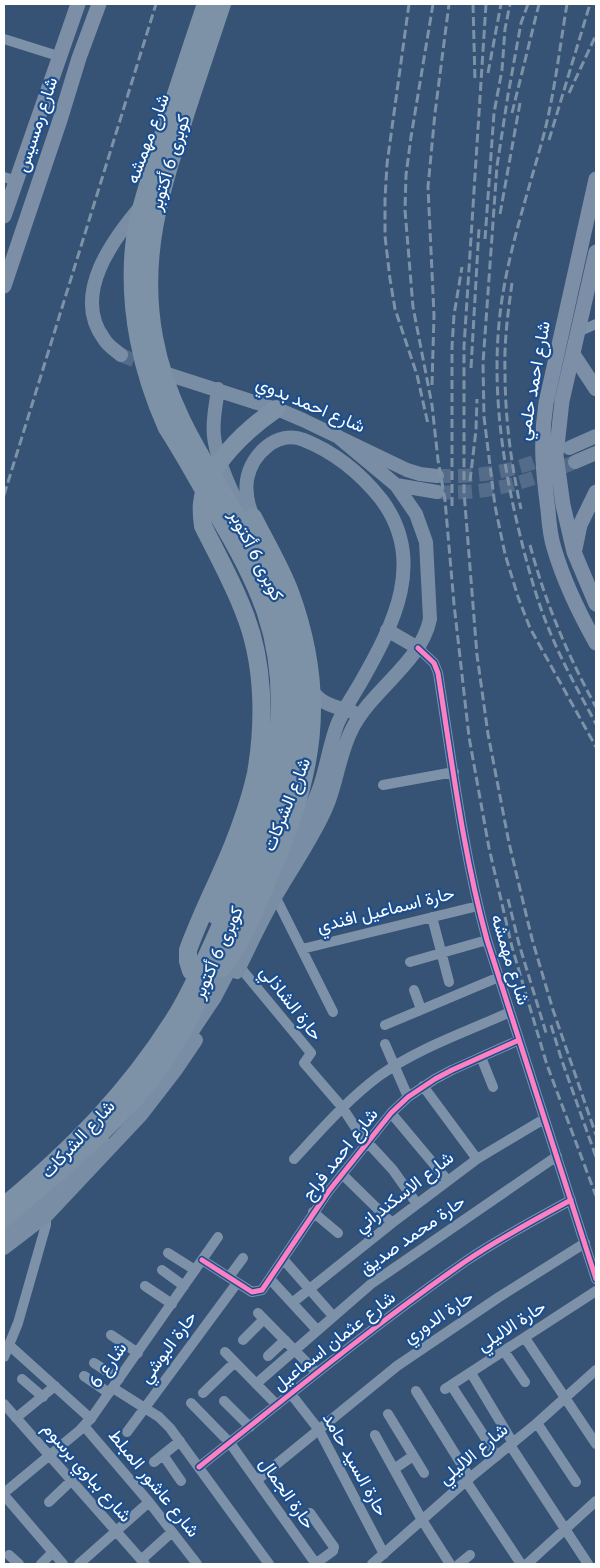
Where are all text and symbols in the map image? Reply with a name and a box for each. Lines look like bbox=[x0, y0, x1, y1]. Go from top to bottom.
street label: شارع رمسيس bbox=[12, 74, 64, 176]
street label: شارع مهمشه bbox=[122, 91, 176, 187]
street label: كوبرى 6 أكتوبر bbox=[145, 112, 196, 215]
street label: شارع احمد حلمي bbox=[513, 319, 559, 443]
street label: شارع احمد بدوي bbox=[251, 373, 368, 441]
street label: كوبرى 6 أكتوبر bbox=[222, 506, 288, 605]
street label: شارع الشركات bbox=[259, 755, 317, 855]
street label: حارة اسماعيل افندي bbox=[315, 883, 458, 941]
street label: كوبرى 6 أكتوبر bbox=[188, 903, 250, 1004]
street label: شارع مهمشه bbox=[484, 912, 534, 1008]
street label: حارة الشاذلي bbox=[252, 962, 326, 1047]
street label: شارع الشركات bbox=[37, 1096, 121, 1184]
street label: شارع احمد فراج bbox=[298, 1104, 384, 1206]
street label: شارع الاسكندراني bbox=[351, 1147, 461, 1241]
street label: حارة محمد صديق bbox=[356, 1191, 470, 1281]
street label: حارة الدوري bbox=[399, 1286, 480, 1352]
street label: شارع عثمان اسماعيل bbox=[269, 1287, 401, 1397]
street label: حارة الاليلي bbox=[473, 1296, 552, 1359]
street label: حارة البوشي bbox=[135, 1307, 204, 1390]
street label: شارع 6 bbox=[85, 1338, 133, 1394]
street label: حارة السيد حامد bbox=[316, 1409, 392, 1521]
street label: شارع بباوي برسوم bbox=[35, 1418, 136, 1529]
street label: شارع الاليلي bbox=[434, 1419, 515, 1492]
street label: شارع عاشور المبلط bbox=[102, 1425, 204, 1543]
street label: حارة الجمال bbox=[253, 1454, 319, 1534]

